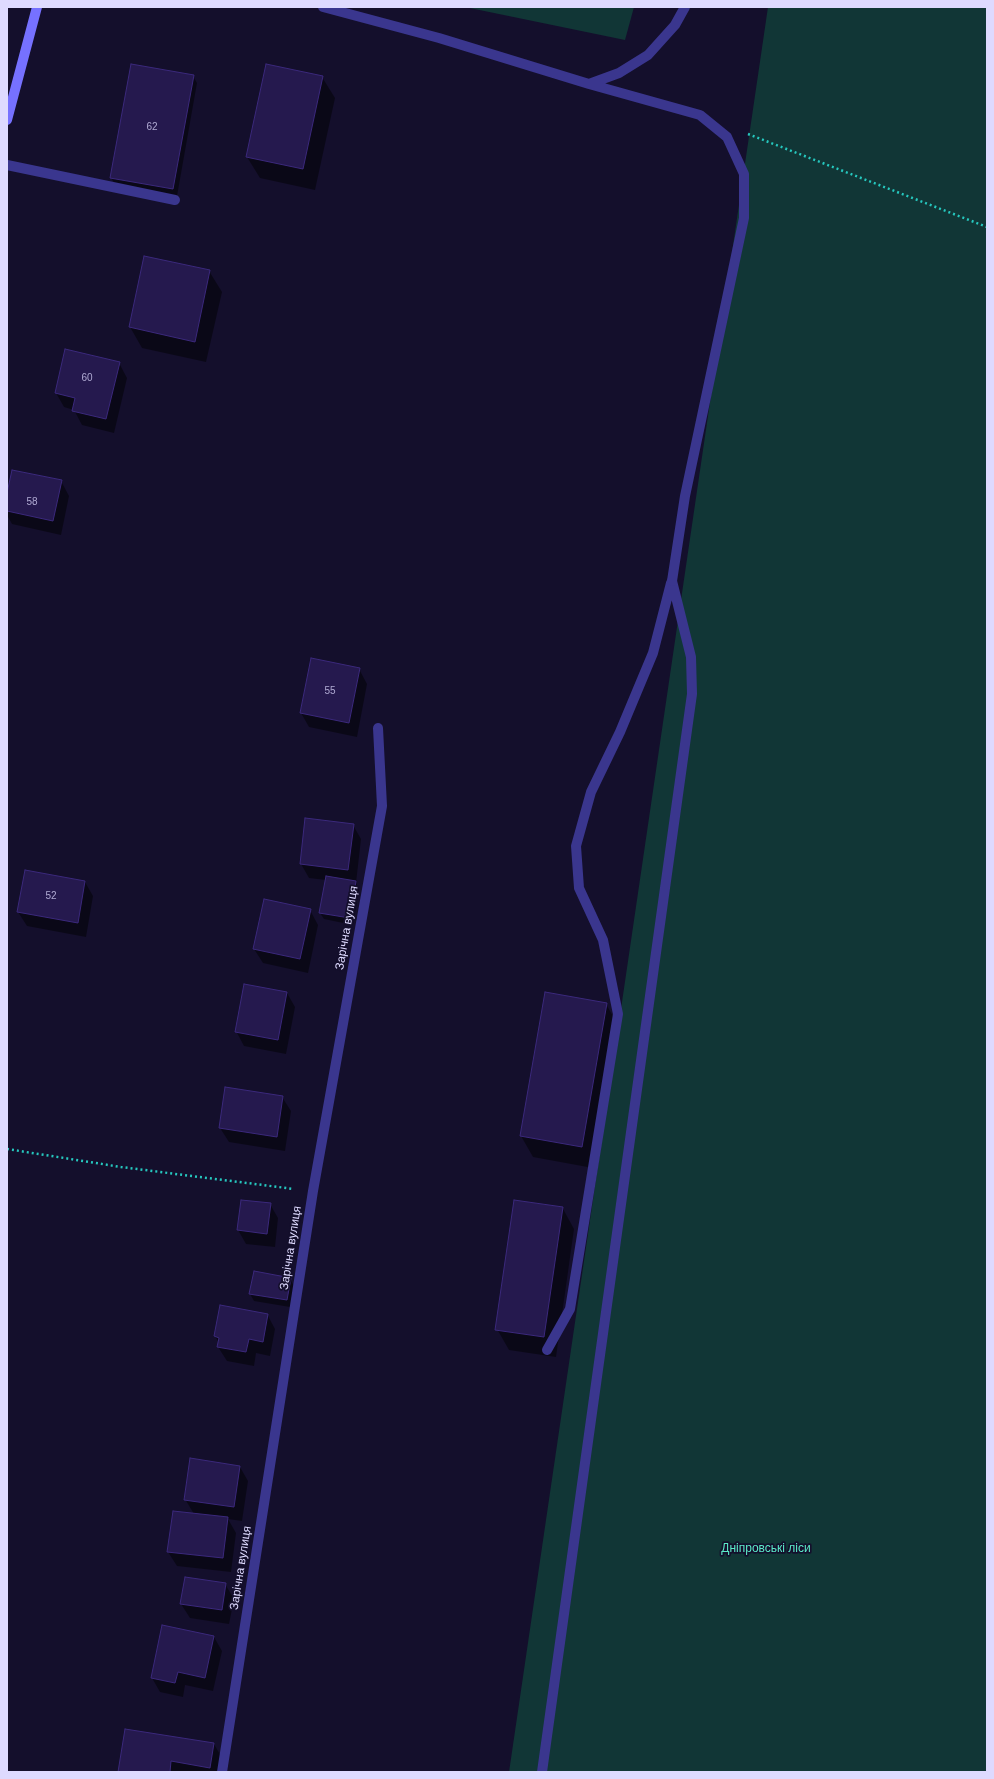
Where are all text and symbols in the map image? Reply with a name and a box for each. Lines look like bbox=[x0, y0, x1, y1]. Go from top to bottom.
house number: 62 bbox=[146, 121, 158, 133]
house number: 60 bbox=[81, 372, 93, 384]
house number: 58 bbox=[26, 496, 38, 508]
house number: 55 bbox=[324, 685, 336, 697]
street label: Зарічна вулиця bbox=[333, 885, 361, 971]
house number: 52 bbox=[45, 890, 57, 902]
street label: Зарічна вулиця bbox=[277, 1205, 305, 1291]
street label: Зарічна вулиця bbox=[227, 1525, 255, 1611]
park label: Дніпровські ліси bbox=[721, 1542, 811, 1556]

